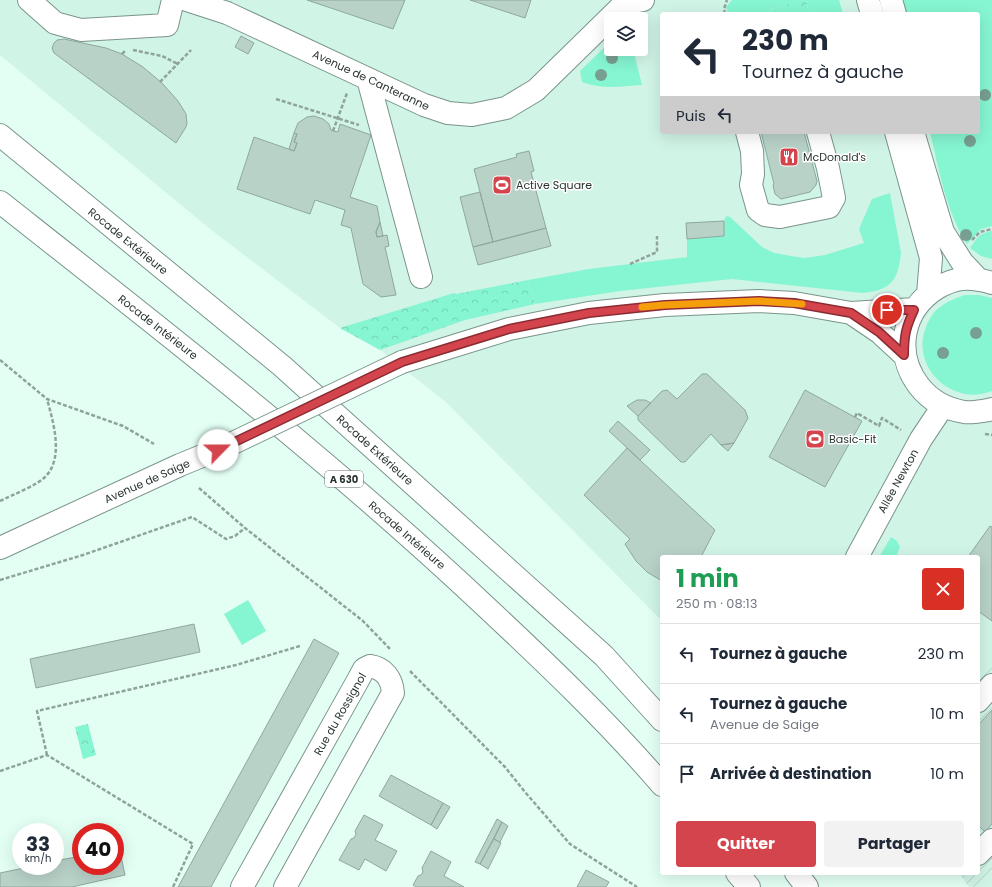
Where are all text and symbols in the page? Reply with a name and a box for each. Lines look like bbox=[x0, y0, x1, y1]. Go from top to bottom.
map controls bbox=[604, 12, 648, 56]
button: layers bbox=[604, 12, 648, 56]
text: 230 m bbox=[742, 21, 829, 60]
icon: left bbox=[676, 28, 728, 80]
street label: Avenue de Canteranne bbox=[310, 46, 432, 114]
text: Tournez à gauche bbox=[742, 59, 904, 84]
icon: left bbox=[714, 104, 736, 126]
text: Puis bbox=[676, 105, 706, 126]
restaurant icon: McDonald's bbox=[778, 146, 800, 168]
place label: McDonald's bbox=[803, 149, 866, 165]
sports icon: Active Square bbox=[491, 174, 513, 196]
place label: Active Square bbox=[516, 177, 592, 193]
street label: Rocade Extérieure bbox=[85, 204, 171, 278]
street label: Rocade Intérieure bbox=[115, 291, 201, 363]
pin bbox=[870, 293, 904, 327]
icon: arrive bbox=[876, 299, 898, 321]
street label: Rocade Extérieure bbox=[333, 411, 417, 489]
sports icon: Basic-Fit bbox=[804, 428, 826, 450]
position arrow bbox=[197, 429, 239, 471]
place label: Basic-Fit bbox=[829, 431, 877, 447]
street label: Allée Newton bbox=[874, 446, 922, 516]
street label: Avenue de Saige bbox=[102, 455, 193, 507]
road number: A 630 bbox=[325, 471, 363, 487]
street label: Rocade Intérieure bbox=[365, 497, 449, 573]
text: 1 min bbox=[676, 562, 739, 595]
button: close bbox=[922, 568, 964, 610]
text: 250 m · 08:13 bbox=[676, 594, 757, 613]
icon: left bbox=[676, 643, 698, 665]
text: Tournez à gauche bbox=[710, 643, 847, 664]
text: 230 m bbox=[918, 643, 964, 664]
street label: Rue du Rossignol bbox=[310, 670, 370, 758]
text: Tournez à gauche bbox=[710, 693, 847, 714]
icon: left bbox=[676, 703, 698, 725]
text: 10 m bbox=[930, 703, 964, 724]
text: Avenue de Saige bbox=[710, 715, 819, 734]
icon: arrive bbox=[676, 763, 698, 785]
text: Arrivée à destination bbox=[710, 763, 872, 784]
text: 10 m bbox=[930, 763, 964, 784]
button: Quitter bbox=[676, 821, 816, 867]
button: Partager bbox=[824, 821, 964, 867]
speed limit sign: 40 bbox=[72, 823, 124, 875]
text: 33 bbox=[26, 830, 50, 858]
text: km/h bbox=[25, 851, 51, 866]

